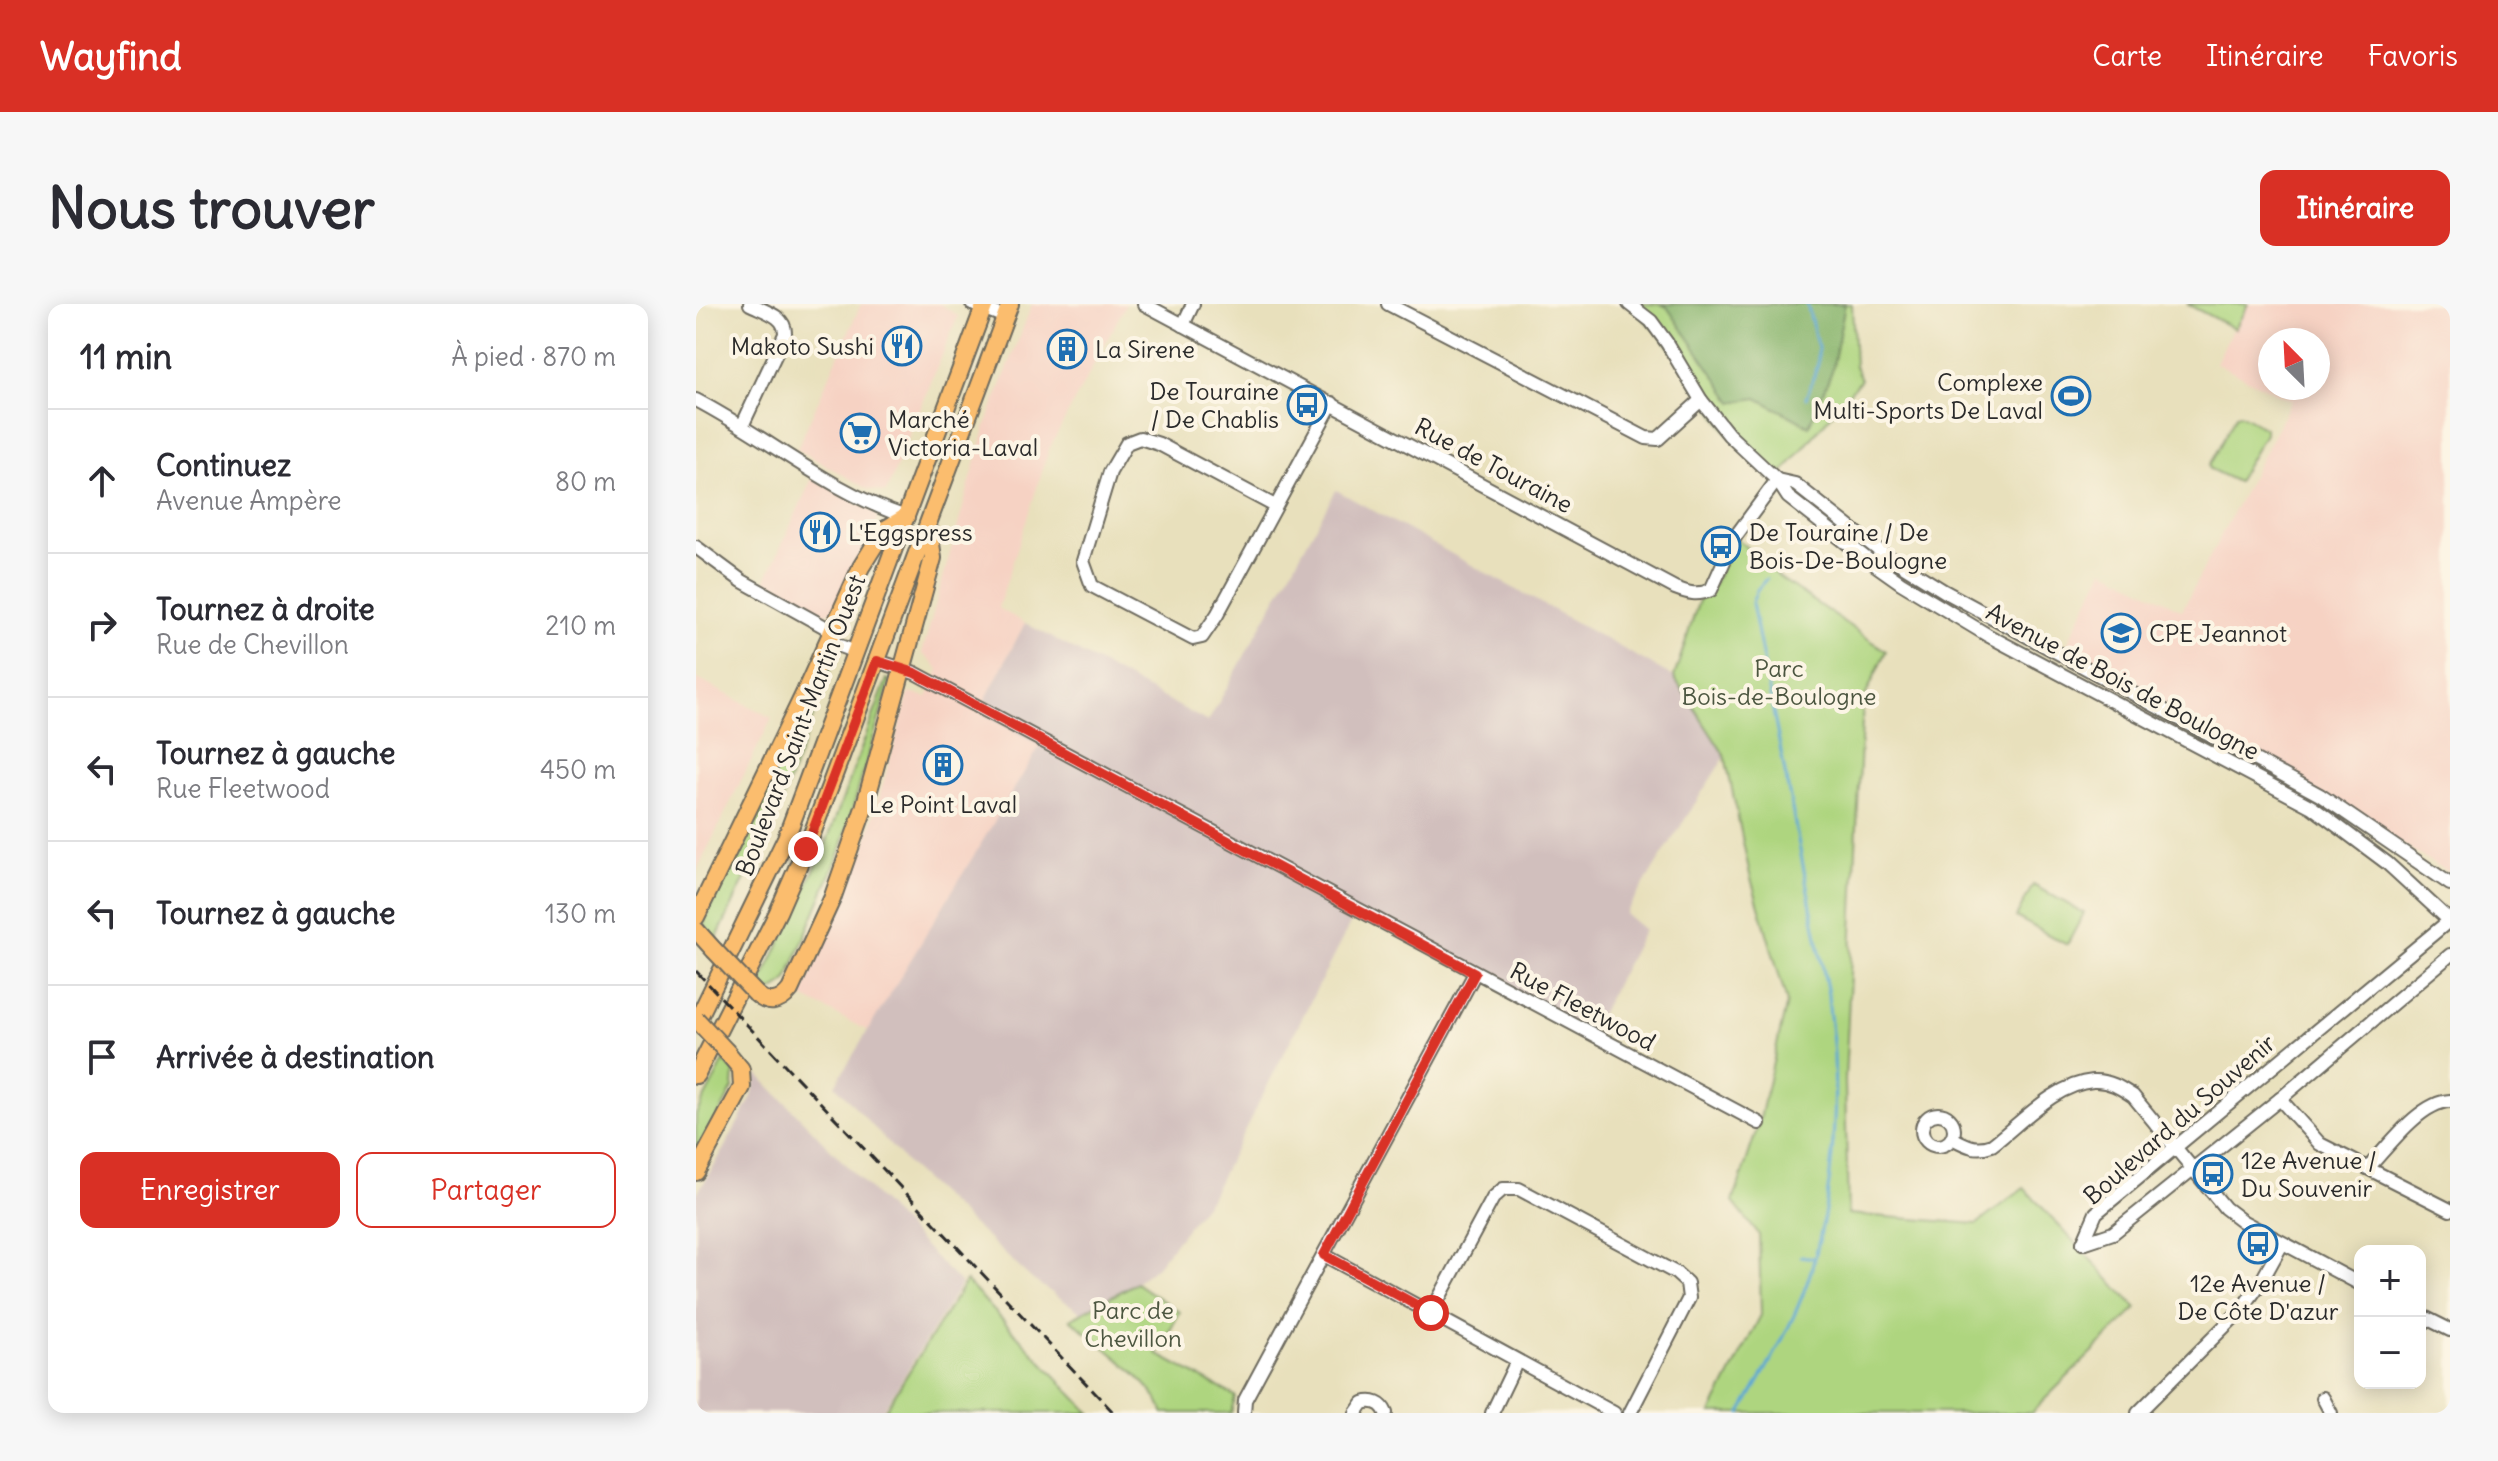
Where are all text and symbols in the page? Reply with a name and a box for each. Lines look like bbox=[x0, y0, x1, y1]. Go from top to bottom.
text: Wayfind bbox=[40, 33, 182, 80]
text: Carte bbox=[2092, 38, 2162, 74]
text: Itinéraire bbox=[2206, 38, 2324, 74]
text: Favoris bbox=[2368, 38, 2458, 74]
button: Itinéraire bbox=[2260, 170, 2450, 246]
text: Nous trouver bbox=[48, 173, 375, 243]
restaurant icon: Makoto Sushi bbox=[881, 325, 923, 367]
building icon: La Sirene bbox=[1046, 328, 1088, 370]
north arrow bbox=[2258, 328, 2330, 400]
place label: Makoto Sushi bbox=[731, 331, 874, 361]
place label: La Sirene bbox=[1095, 334, 1195, 364]
text: 11 min bbox=[80, 335, 172, 378]
text: À pied · 870 m bbox=[451, 340, 616, 373]
place label: Complexe Multi-Sports De Laval bbox=[1813, 367, 2043, 425]
sports icon: Complexe Multi-Sports De Laval bbox=[2050, 375, 2092, 417]
place label: De Touraine / De Chablis bbox=[1149, 376, 1279, 434]
bus stop icon: De Touraine / De Chablis bbox=[1286, 384, 1328, 426]
place label: Marché Victoria-Laval bbox=[888, 404, 1038, 462]
street label: Rue de Touraine bbox=[1410, 411, 1578, 519]
supermarket icon: Marché Victoria-Laval bbox=[839, 412, 881, 454]
text: Continuez bbox=[156, 446, 291, 484]
icon: ahead bbox=[80, 459, 124, 503]
text: 80 m bbox=[555, 465, 616, 498]
text: Avenue Ampère bbox=[156, 484, 342, 517]
restaurant icon: L'Eggspress bbox=[799, 511, 841, 553]
place label: L'Eggspress bbox=[848, 517, 973, 547]
place label: De Touraine / De Bois-De-Boulogne bbox=[1749, 517, 1947, 575]
bus stop icon: De Touraine / De Bois-De-Boulogne bbox=[1700, 525, 1742, 567]
street label: Boulevard Saint-Martin Ouest bbox=[729, 570, 871, 880]
text: Tournez à droite bbox=[156, 590, 375, 628]
street label: Avenue de Bois de Boulogne bbox=[1981, 596, 2265, 766]
icon: right bbox=[80, 603, 124, 647]
text: 210 m bbox=[545, 609, 616, 642]
school or university icon: CPE Jeannot bbox=[2100, 612, 2142, 654]
place label: CPE Jeannot bbox=[2149, 618, 2287, 648]
text: Rue de Chevillon bbox=[156, 628, 349, 661]
park label: Parc Bois-de-Boulogne bbox=[1681, 653, 1877, 711]
text: Tournez à gauche bbox=[156, 734, 396, 772]
building icon: Le Point Laval bbox=[922, 744, 964, 786]
icon: left bbox=[80, 747, 124, 791]
text: 450 m bbox=[540, 753, 616, 786]
text: Rue Fleetwood bbox=[156, 772, 330, 805]
place label: Le Point Laval bbox=[869, 789, 1017, 819]
route end bbox=[788, 831, 824, 867]
icon: left bbox=[80, 891, 124, 935]
text: Tournez à gauche bbox=[156, 894, 396, 932]
text: 130 m bbox=[545, 897, 616, 930]
street label: Rue Fleetwood bbox=[1505, 955, 1661, 1057]
street label: Boulevard du Souvenir bbox=[2077, 1027, 2281, 1211]
icon: arrive bbox=[80, 1035, 124, 1079]
text: Arrivée à destination bbox=[156, 1038, 434, 1076]
place label: 12e Avenue / Du Souvenir bbox=[2241, 1145, 2377, 1203]
button: Enregistrer bbox=[80, 1152, 340, 1228]
button: Partager bbox=[356, 1152, 616, 1228]
bus stop icon: 12e Avenue / Du Souvenir bbox=[2192, 1153, 2234, 1195]
bus stop icon: 12e Avenue / De Côte D'azur bbox=[2237, 1223, 2279, 1265]
map controls bbox=[2354, 1245, 2426, 1389]
button: + bbox=[2354, 1245, 2426, 1317]
place label: 12e Avenue / De Côte D'azur bbox=[2177, 1268, 2339, 1326]
park label: Parc de Chevillon bbox=[1084, 1295, 1182, 1353]
route start bbox=[1413, 1295, 1449, 1331]
button: − bbox=[2354, 1317, 2426, 1389]

